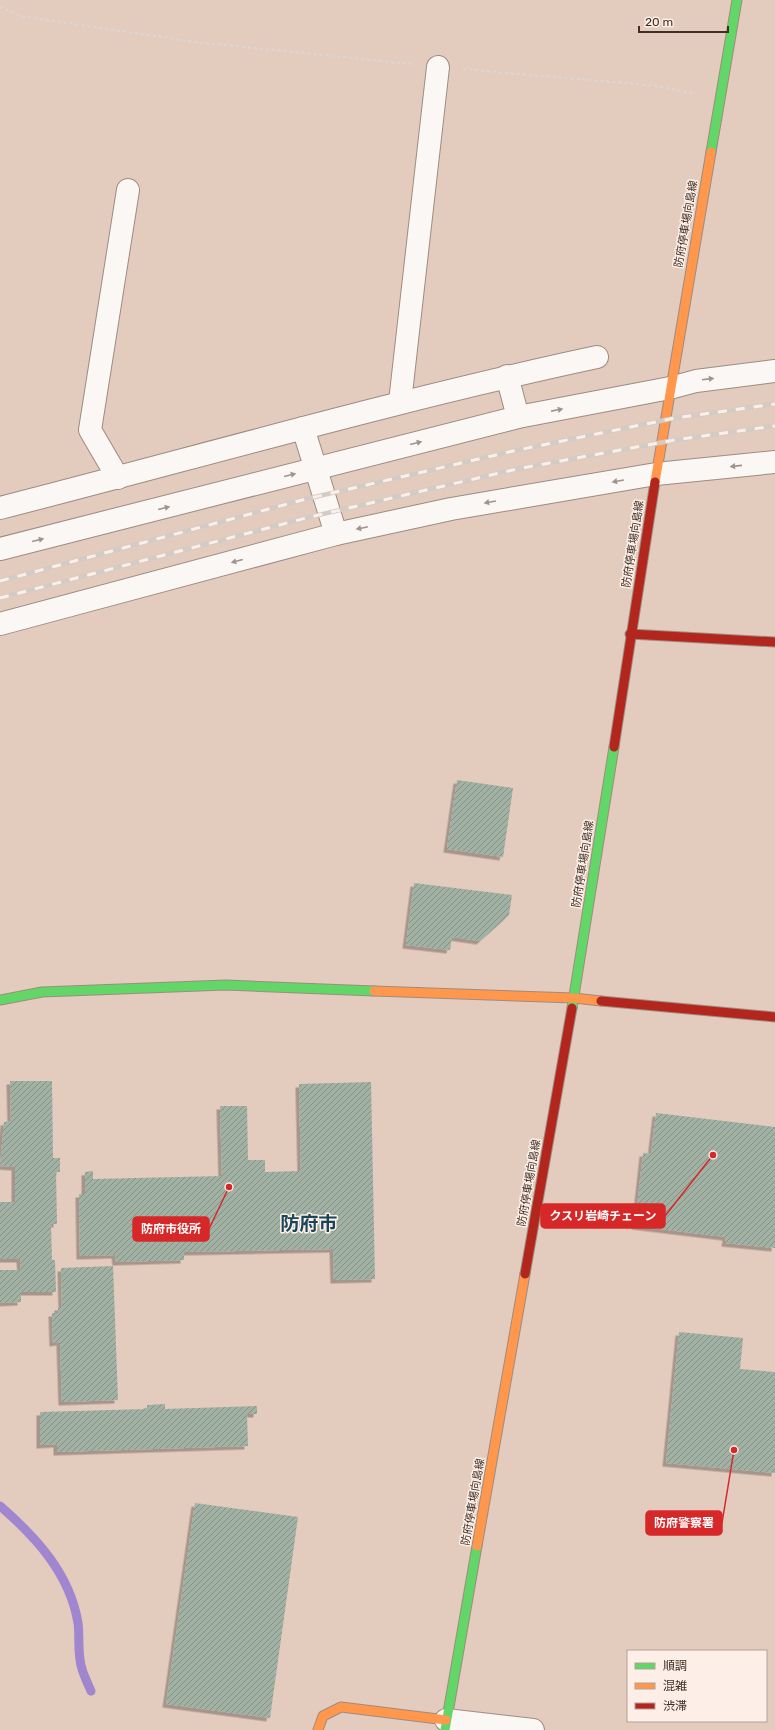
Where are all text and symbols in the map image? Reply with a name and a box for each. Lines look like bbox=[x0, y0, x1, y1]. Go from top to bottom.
scale bar bbox=[639, 8, 728, 34]
text: 20 m bbox=[645, 15, 673, 29]
street label: 防府停車場向島線 bbox=[672, 180, 700, 268]
one-way arrow bbox=[702, 376, 714, 382]
one-way arrow bbox=[550, 406, 563, 412]
one-way arrow bbox=[409, 440, 422, 446]
one-way arrow bbox=[730, 462, 742, 469]
one-way arrow bbox=[283, 472, 296, 478]
one-way arrow bbox=[612, 478, 624, 484]
one-way arrow bbox=[483, 499, 496, 505]
street label: 防府停車場向島線 bbox=[620, 500, 646, 588]
one-way arrow bbox=[158, 504, 170, 510]
one-way arrow bbox=[356, 526, 368, 532]
one-way arrow bbox=[32, 537, 44, 543]
one-way arrow bbox=[230, 558, 242, 564]
street label: 防府停車場向島線 bbox=[570, 820, 596, 908]
street label: 防府停車場向島線 bbox=[515, 1139, 543, 1227]
callout: クスリ岩崎チェーン bbox=[541, 1204, 665, 1228]
text: クスリ岩崎チェーン bbox=[549, 1209, 657, 1223]
district label: 防府市 bbox=[280, 1212, 338, 1235]
callout: 防府市役所 bbox=[133, 1217, 209, 1241]
text: 防府市役所 bbox=[141, 1222, 201, 1236]
street label: 防府停車場向島線 bbox=[459, 1458, 487, 1546]
callout: 防府警察署 bbox=[646, 1511, 722, 1535]
text: 防府警察署 bbox=[654, 1516, 714, 1530]
legend bbox=[627, 1650, 767, 1722]
text: 順調 bbox=[663, 1659, 687, 1673]
text: 混雑 bbox=[663, 1679, 687, 1693]
text: 渋滞 bbox=[663, 1699, 687, 1713]

